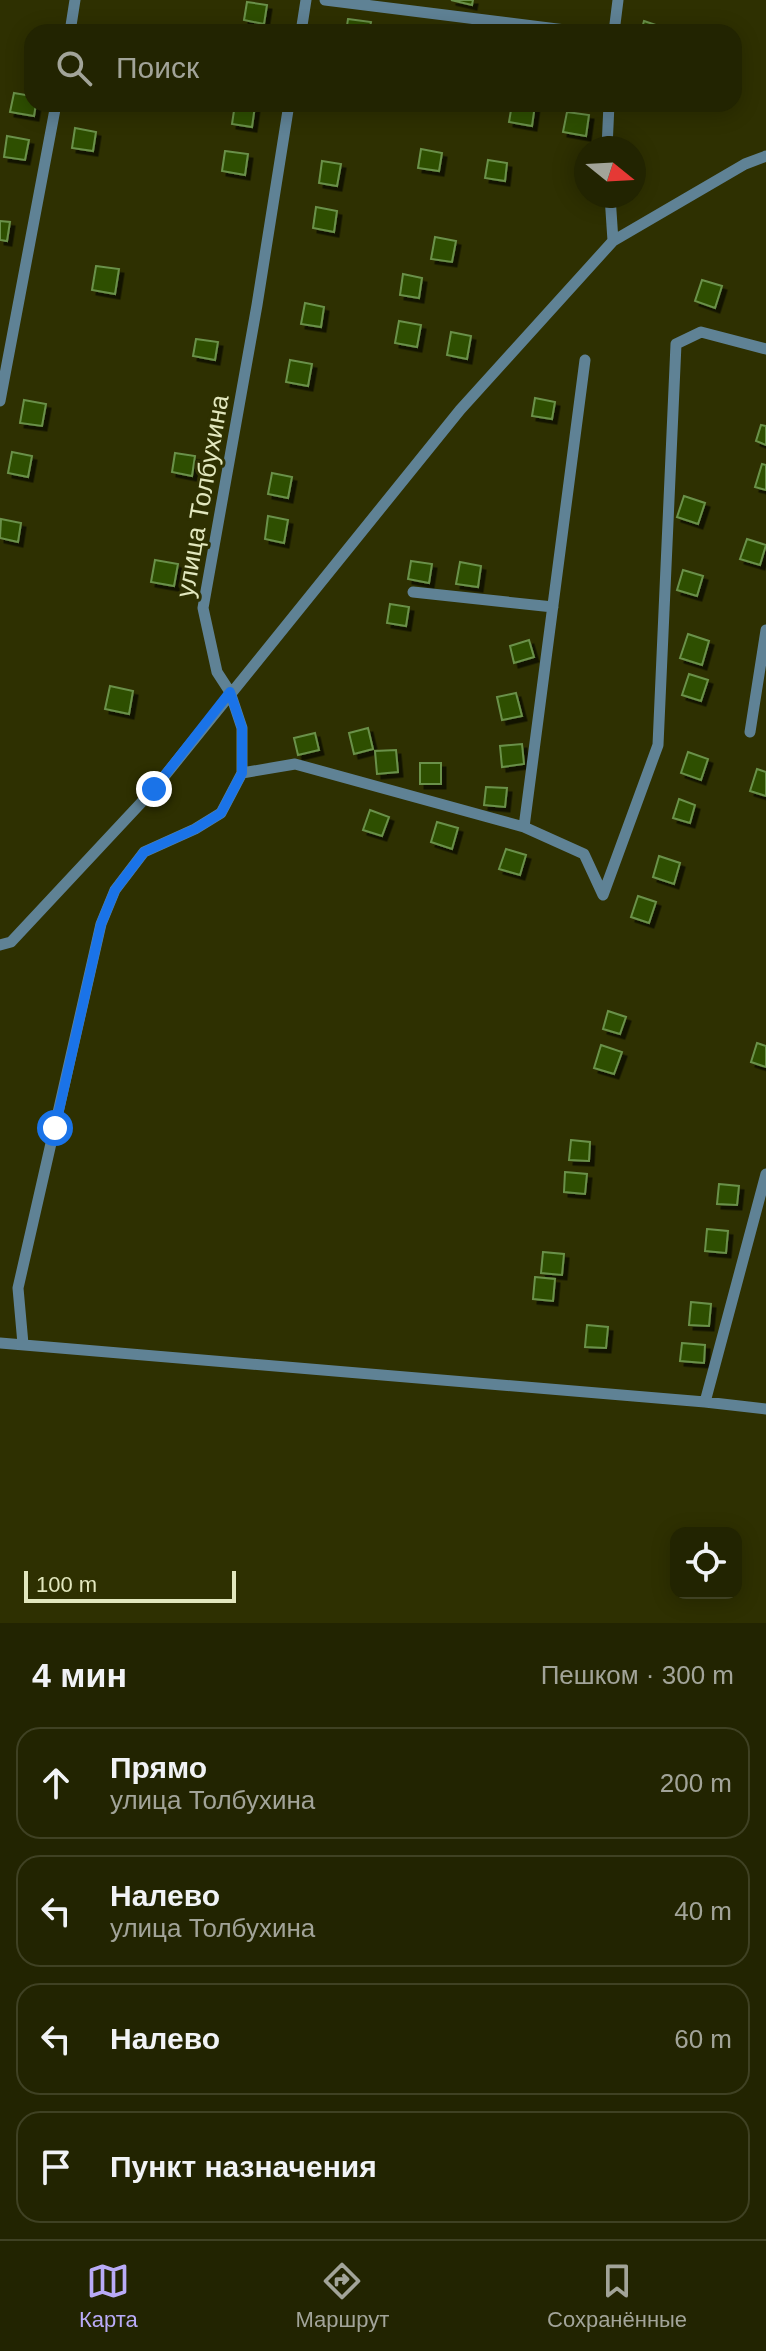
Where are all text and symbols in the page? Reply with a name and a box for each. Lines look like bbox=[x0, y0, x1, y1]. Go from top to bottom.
search box bbox=[24, 24, 742, 112]
icon: search bbox=[52, 46, 96, 90]
text: Поиск bbox=[116, 51, 199, 84]
north arrow bbox=[574, 136, 646, 208]
street label: улица Толбухина bbox=[169, 392, 235, 600]
route end bbox=[136, 771, 172, 807]
route start bbox=[37, 1110, 73, 1146]
map controls bbox=[670, 1527, 742, 1599]
button: locate bbox=[670, 1527, 742, 1599]
scale bar bbox=[24, 1567, 236, 1603]
text: 100 m bbox=[36, 1572, 97, 1597]
text: 4 мин bbox=[32, 1656, 127, 1694]
text: Пешком · 300 m bbox=[541, 1660, 734, 1690]
text: Прямо bbox=[110, 1751, 207, 1784]
icon: ahead bbox=[34, 1761, 78, 1805]
text: 200 m bbox=[660, 1768, 732, 1798]
text: улица Толбухина bbox=[110, 1785, 315, 1815]
text: Налево bbox=[110, 1879, 220, 1912]
icon: left bbox=[34, 1889, 78, 1933]
text: 40 m bbox=[674, 1896, 732, 1926]
text: улица Толбухина bbox=[110, 1913, 315, 1943]
icon: left bbox=[34, 2017, 78, 2061]
text: Налево bbox=[110, 2022, 220, 2055]
text: 60 m bbox=[674, 2024, 732, 2054]
icon: arrive bbox=[34, 2145, 78, 2189]
text: Пункт назначения bbox=[110, 2150, 377, 2183]
tab: Карта bbox=[79, 2259, 138, 2333]
tab: Маршрут bbox=[296, 2259, 389, 2333]
tab: Сохранённые bbox=[547, 2259, 687, 2333]

